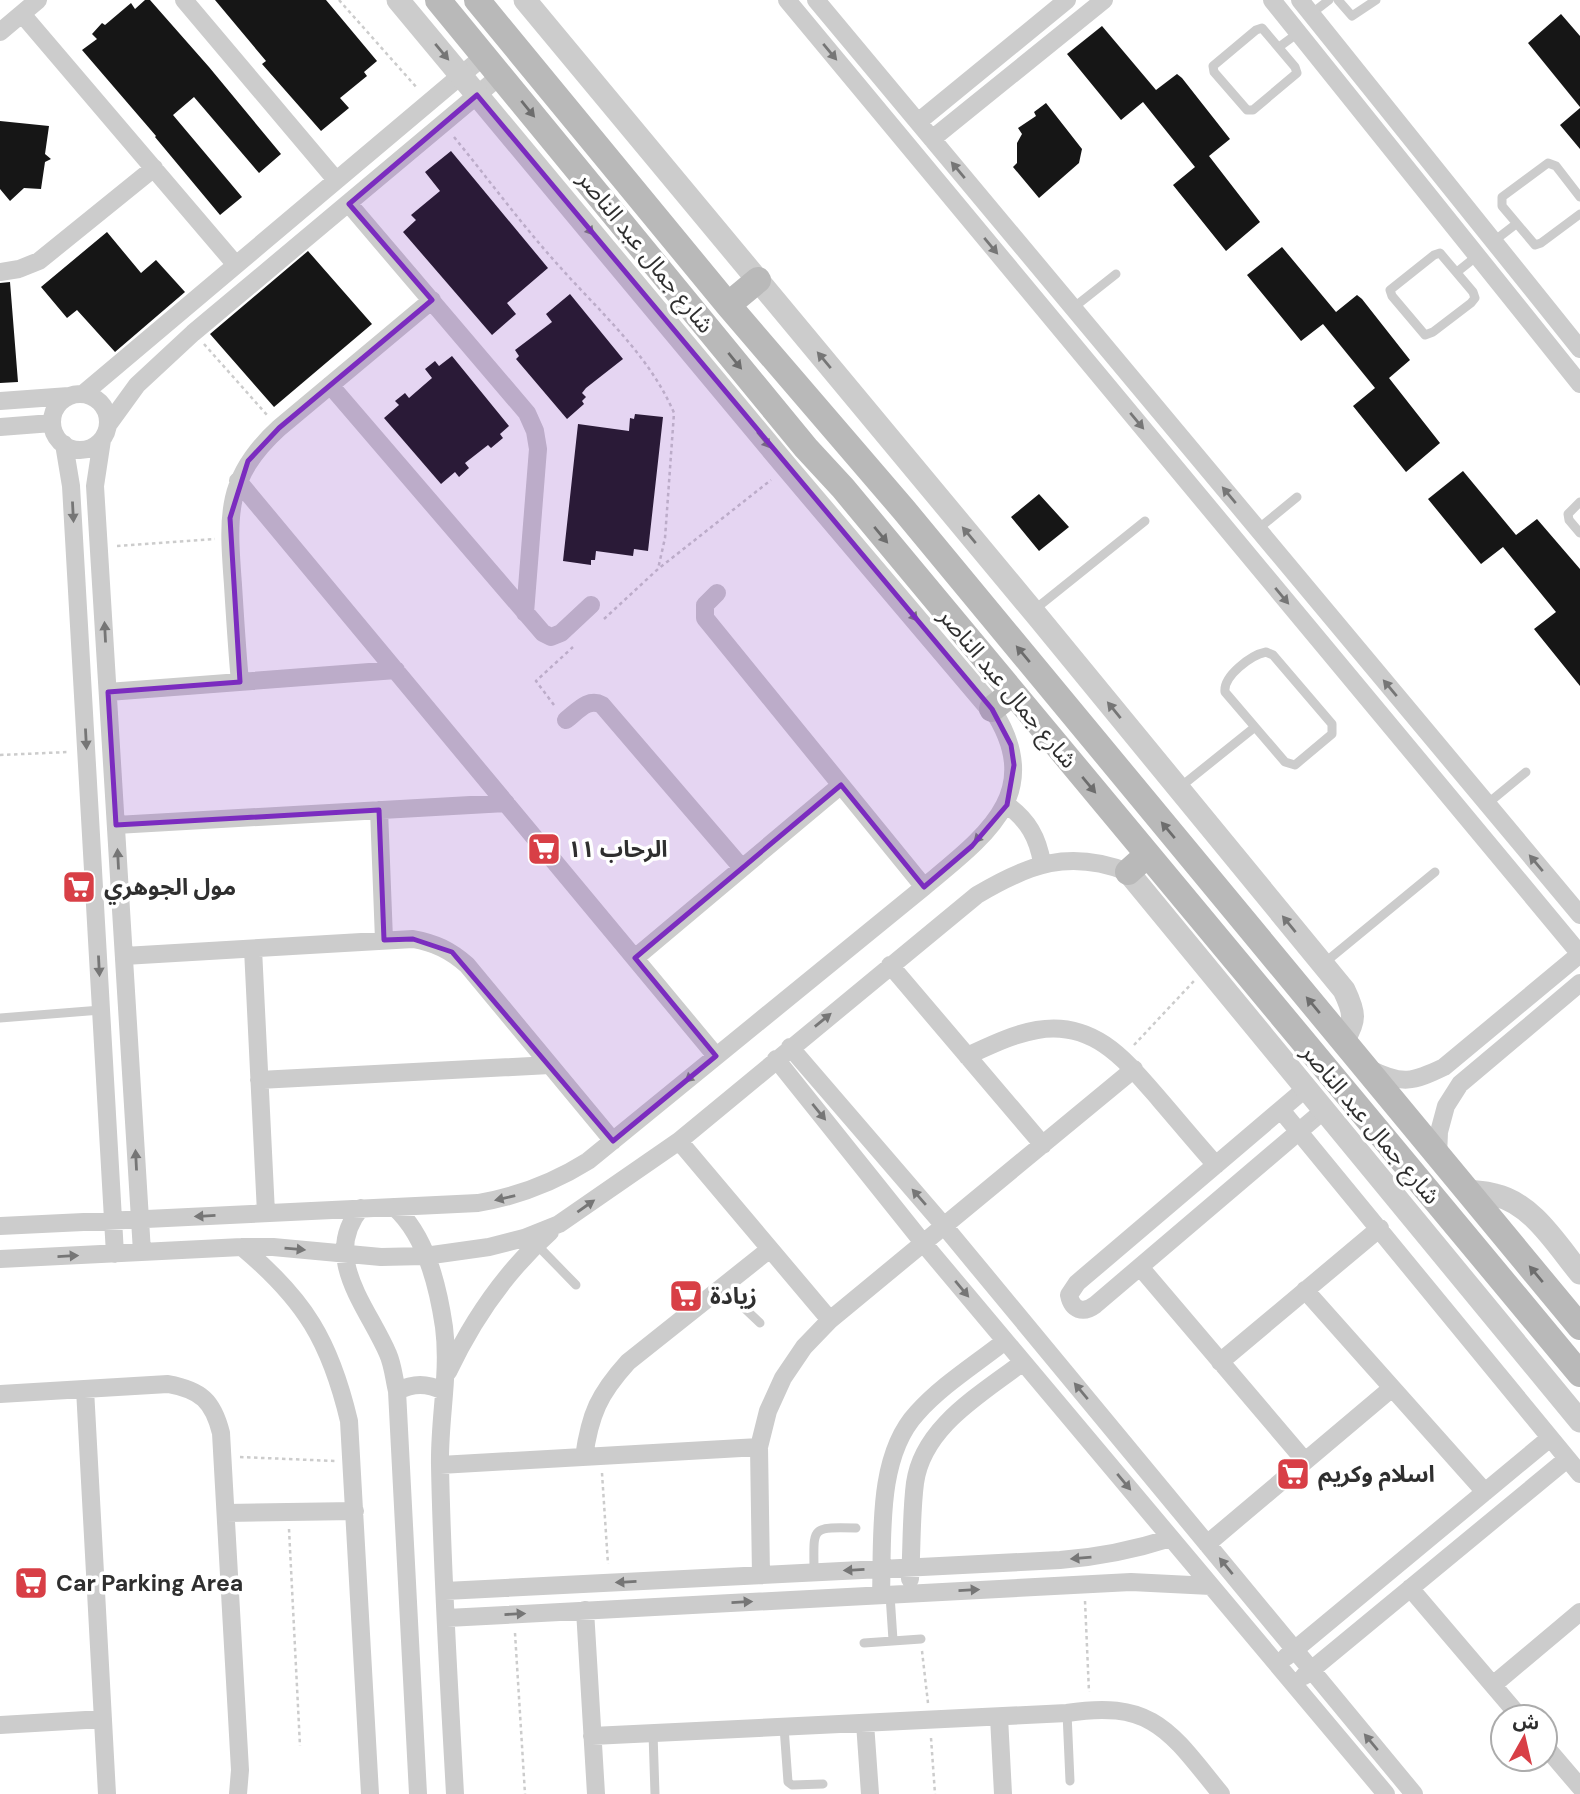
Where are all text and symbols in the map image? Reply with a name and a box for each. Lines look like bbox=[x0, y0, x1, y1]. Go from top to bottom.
one-way arrow bbox=[823, 43, 838, 61]
one-way arrow bbox=[434, 44, 449, 61]
one-way arrow bbox=[521, 100, 536, 118]
one-way arrow bbox=[951, 161, 966, 178]
street label: شارع جمال عبد الناصر bbox=[569, 164, 721, 341]
one-way arrow bbox=[580, 218, 595, 236]
one-way arrow bbox=[983, 238, 998, 255]
one-way arrow bbox=[817, 351, 832, 368]
one-way arrow bbox=[727, 352, 742, 369]
one-way arrow bbox=[1129, 413, 1144, 430]
one-way arrow bbox=[757, 430, 772, 448]
one-way arrow bbox=[1222, 486, 1237, 503]
one-way arrow bbox=[67, 501, 78, 523]
one-way arrow bbox=[874, 525, 889, 543]
one-way arrow bbox=[962, 526, 977, 543]
one-way arrow bbox=[1274, 588, 1289, 605]
street label: شارع جمال عبد الناصر bbox=[930, 601, 1084, 776]
one-way arrow bbox=[904, 604, 919, 622]
one-way arrow bbox=[99, 621, 110, 643]
one-way arrow bbox=[1016, 646, 1031, 663]
one-way arrow bbox=[1383, 680, 1398, 698]
one-way arrow bbox=[1107, 701, 1122, 718]
one-way arrow bbox=[81, 728, 92, 750]
one-way arrow bbox=[1081, 777, 1096, 794]
one-way arrow bbox=[1161, 821, 1176, 838]
one-way arrow bbox=[973, 827, 990, 844]
supermarket icon: الرحاب ١١ bbox=[525, 830, 563, 868]
place label: الرحاب ١١ bbox=[568, 834, 668, 864]
one-way arrow bbox=[112, 848, 123, 870]
one-way arrow bbox=[1528, 854, 1544, 872]
supermarket icon: مول الجوهري bbox=[60, 868, 98, 906]
place label: مول الجوهري bbox=[104, 872, 236, 905]
one-way arrow bbox=[1282, 915, 1297, 933]
one-way arrow bbox=[94, 955, 105, 977]
one-way arrow bbox=[1306, 996, 1321, 1013]
one-way arrow bbox=[813, 1013, 831, 1028]
street label: شارع جمال عبد الناصر bbox=[1293, 1037, 1447, 1212]
one-way arrow bbox=[685, 1067, 702, 1082]
one-way arrow bbox=[811, 1103, 826, 1121]
one-way arrow bbox=[130, 1148, 141, 1170]
one-way arrow bbox=[912, 1189, 927, 1206]
one-way arrow bbox=[494, 1192, 516, 1203]
one-way arrow bbox=[577, 1199, 595, 1213]
one-way arrow bbox=[194, 1211, 216, 1222]
one-way arrow bbox=[285, 1244, 307, 1255]
one-way arrow bbox=[57, 1250, 79, 1261]
one-way arrow bbox=[1529, 1266, 1544, 1284]
supermarket icon: زيادة bbox=[667, 1277, 705, 1315]
one-way arrow bbox=[954, 1280, 970, 1298]
place label: زيادة bbox=[710, 1281, 757, 1311]
one-way arrow bbox=[1073, 1382, 1088, 1400]
supermarket icon: اسلام وكريم bbox=[1274, 1455, 1312, 1493]
place label: اسلام وكريم bbox=[1318, 1459, 1435, 1492]
one-way arrow bbox=[1116, 1473, 1132, 1491]
one-way arrow bbox=[1070, 1553, 1092, 1564]
one-way arrow bbox=[1218, 1558, 1233, 1576]
supermarket icon: Car Parking Area bbox=[12, 1564, 50, 1602]
one-way arrow bbox=[842, 1565, 864, 1576]
place label: Car Parking Area bbox=[56, 1568, 243, 1598]
one-way arrow bbox=[615, 1576, 637, 1587]
one-way arrow bbox=[958, 1584, 980, 1595]
one-way arrow bbox=[731, 1596, 753, 1607]
one-way arrow bbox=[504, 1609, 526, 1620]
north arrow bbox=[1489, 1703, 1559, 1773]
text: ش bbox=[1512, 1707, 1541, 1736]
one-way arrow bbox=[1364, 1733, 1379, 1750]

